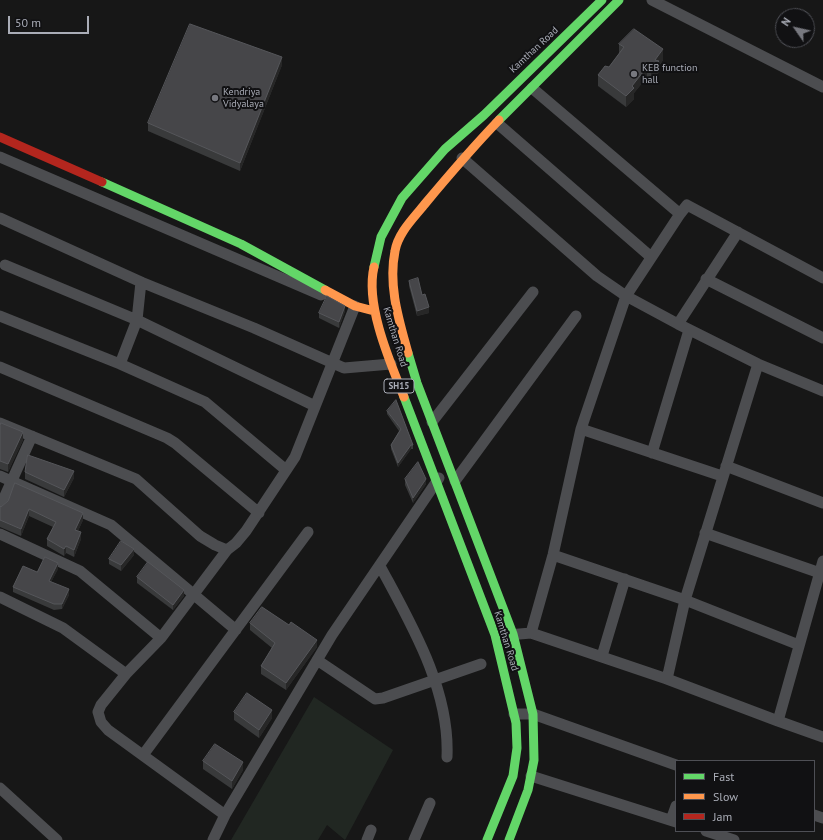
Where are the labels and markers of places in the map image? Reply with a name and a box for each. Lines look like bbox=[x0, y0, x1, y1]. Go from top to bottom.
place label: KEB function hall bbox=[642, 62, 697, 86]
marker: KEB function hall bbox=[629, 69, 639, 79]
place label: Kendriya Vidyalaya bbox=[223, 86, 264, 110]
marker: Kendriya Vidyalaya bbox=[210, 93, 220, 103]

